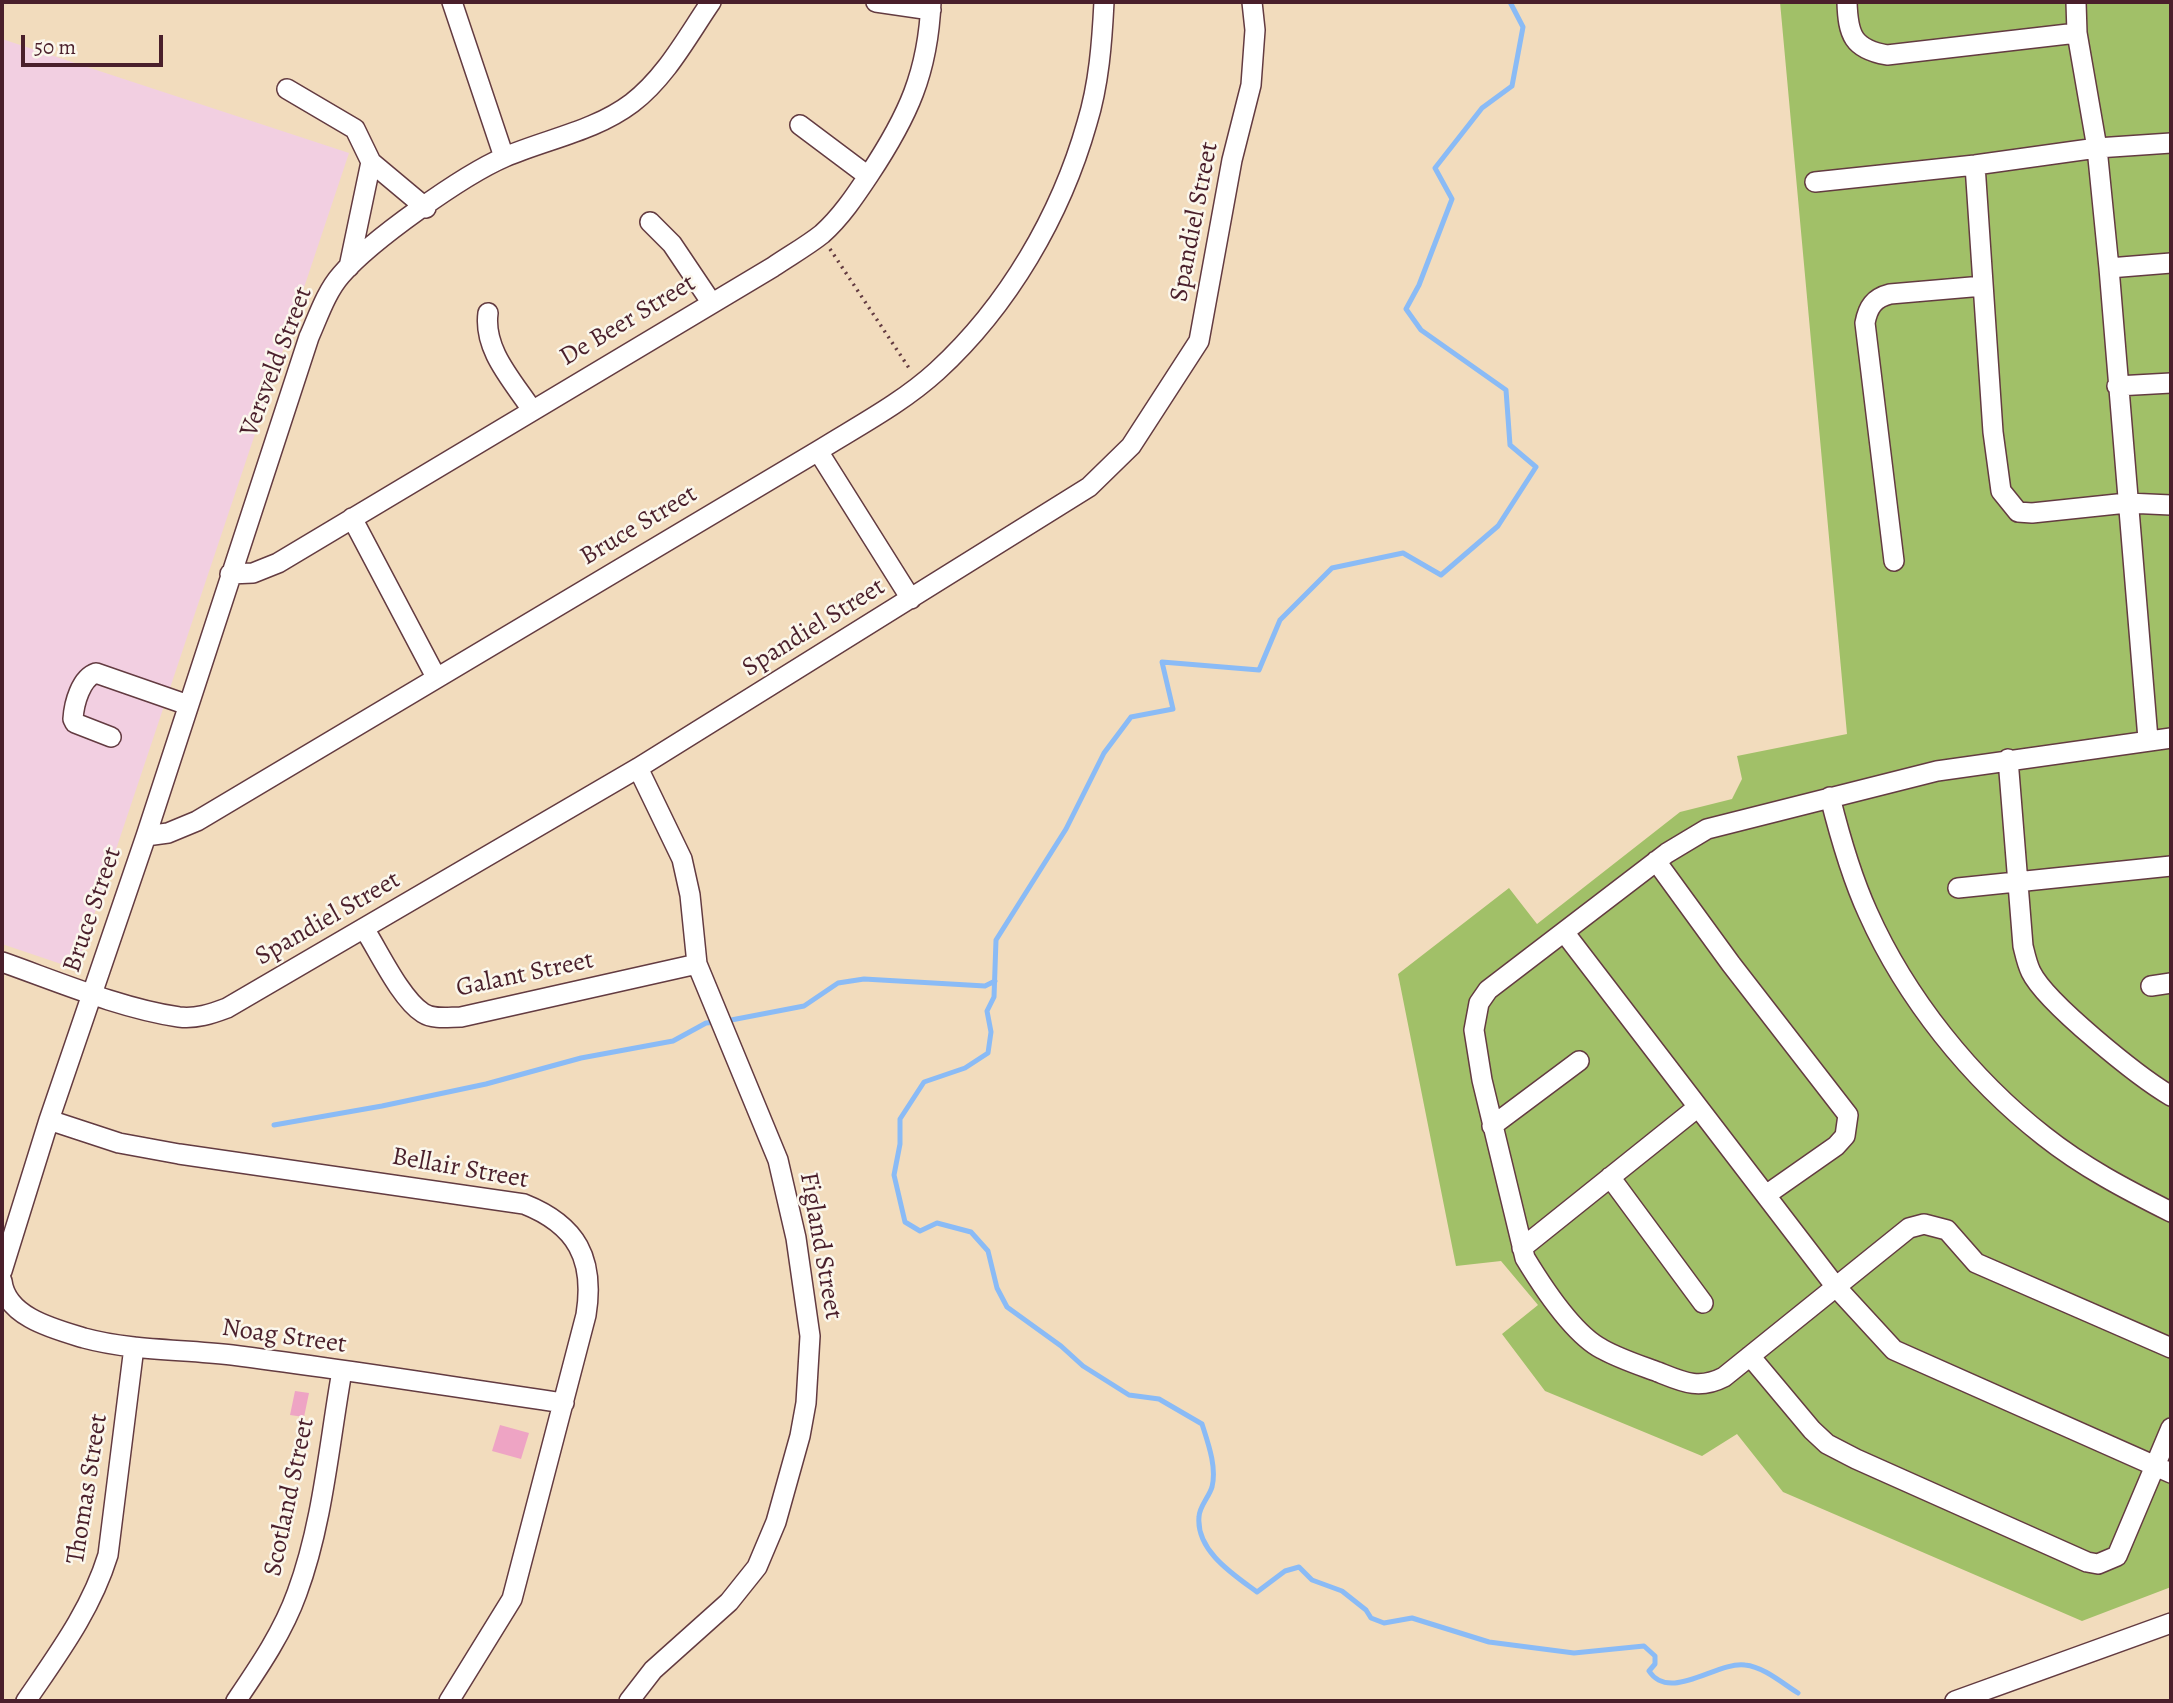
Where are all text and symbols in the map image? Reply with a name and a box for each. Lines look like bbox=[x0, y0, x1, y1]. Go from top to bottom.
scale bar bbox=[24, 21, 166, 65]
text: 50 m bbox=[34, 33, 76, 61]
street label: Spandiel Street bbox=[1164, 139, 1226, 305]
street label: De Beer Street bbox=[555, 268, 701, 374]
street label: Versveld Street bbox=[234, 283, 320, 441]
street label: Bruce Street bbox=[575, 479, 703, 573]
street label: Spandiel Street bbox=[737, 572, 891, 684]
street label: Bruce Street bbox=[57, 843, 129, 977]
street label: Spandiel Street bbox=[250, 865, 406, 973]
street label: Galant Street bbox=[453, 945, 597, 1005]
street label: Bellair Street bbox=[389, 1142, 531, 1196]
street label: Figland Street bbox=[792, 1170, 848, 1322]
street label: Noag Street bbox=[220, 1313, 348, 1361]
street label: Thomas Street bbox=[61, 1412, 115, 1566]
street label: Scotland Street bbox=[258, 1415, 322, 1579]

